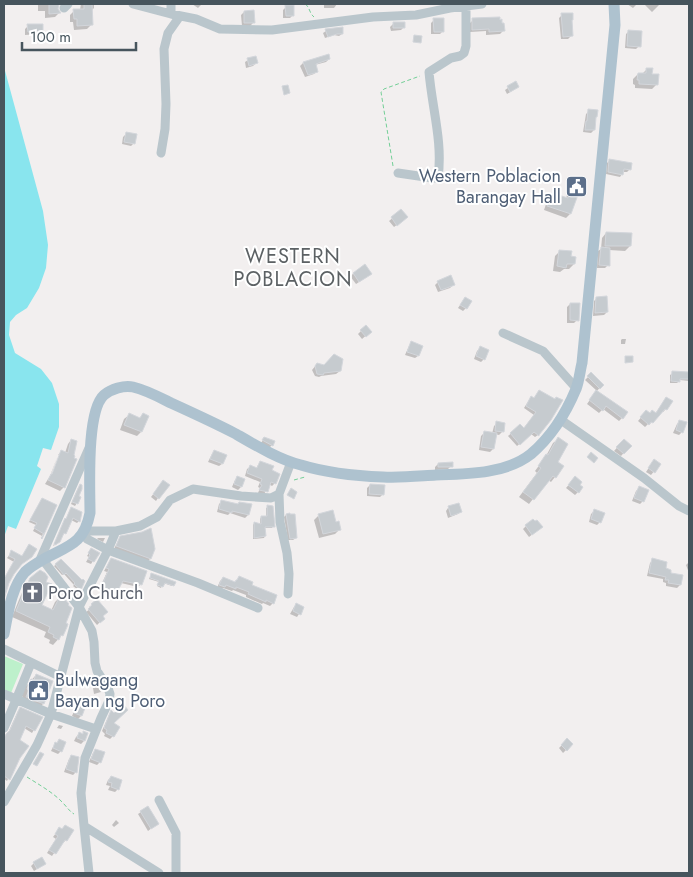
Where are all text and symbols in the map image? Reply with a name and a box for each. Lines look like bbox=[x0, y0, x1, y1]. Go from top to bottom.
scale bar bbox=[22, 20, 136, 52]
text: 100 m bbox=[30, 26, 71, 48]
place label: Western Poblacion Barangay Hall bbox=[419, 163, 561, 210]
public building icon: Western Poblacion Barangay Hall bbox=[565, 174, 589, 198]
district label: WESTERN POBLACION bbox=[233, 242, 353, 294]
place label: Poro Church bbox=[48, 580, 143, 606]
church icon: Poro Church bbox=[20, 581, 44, 605]
place label: Bulwagang Bayan ng Poro bbox=[55, 667, 165, 714]
public building icon: Bulwagang Bayan ng Poro bbox=[27, 678, 51, 702]

